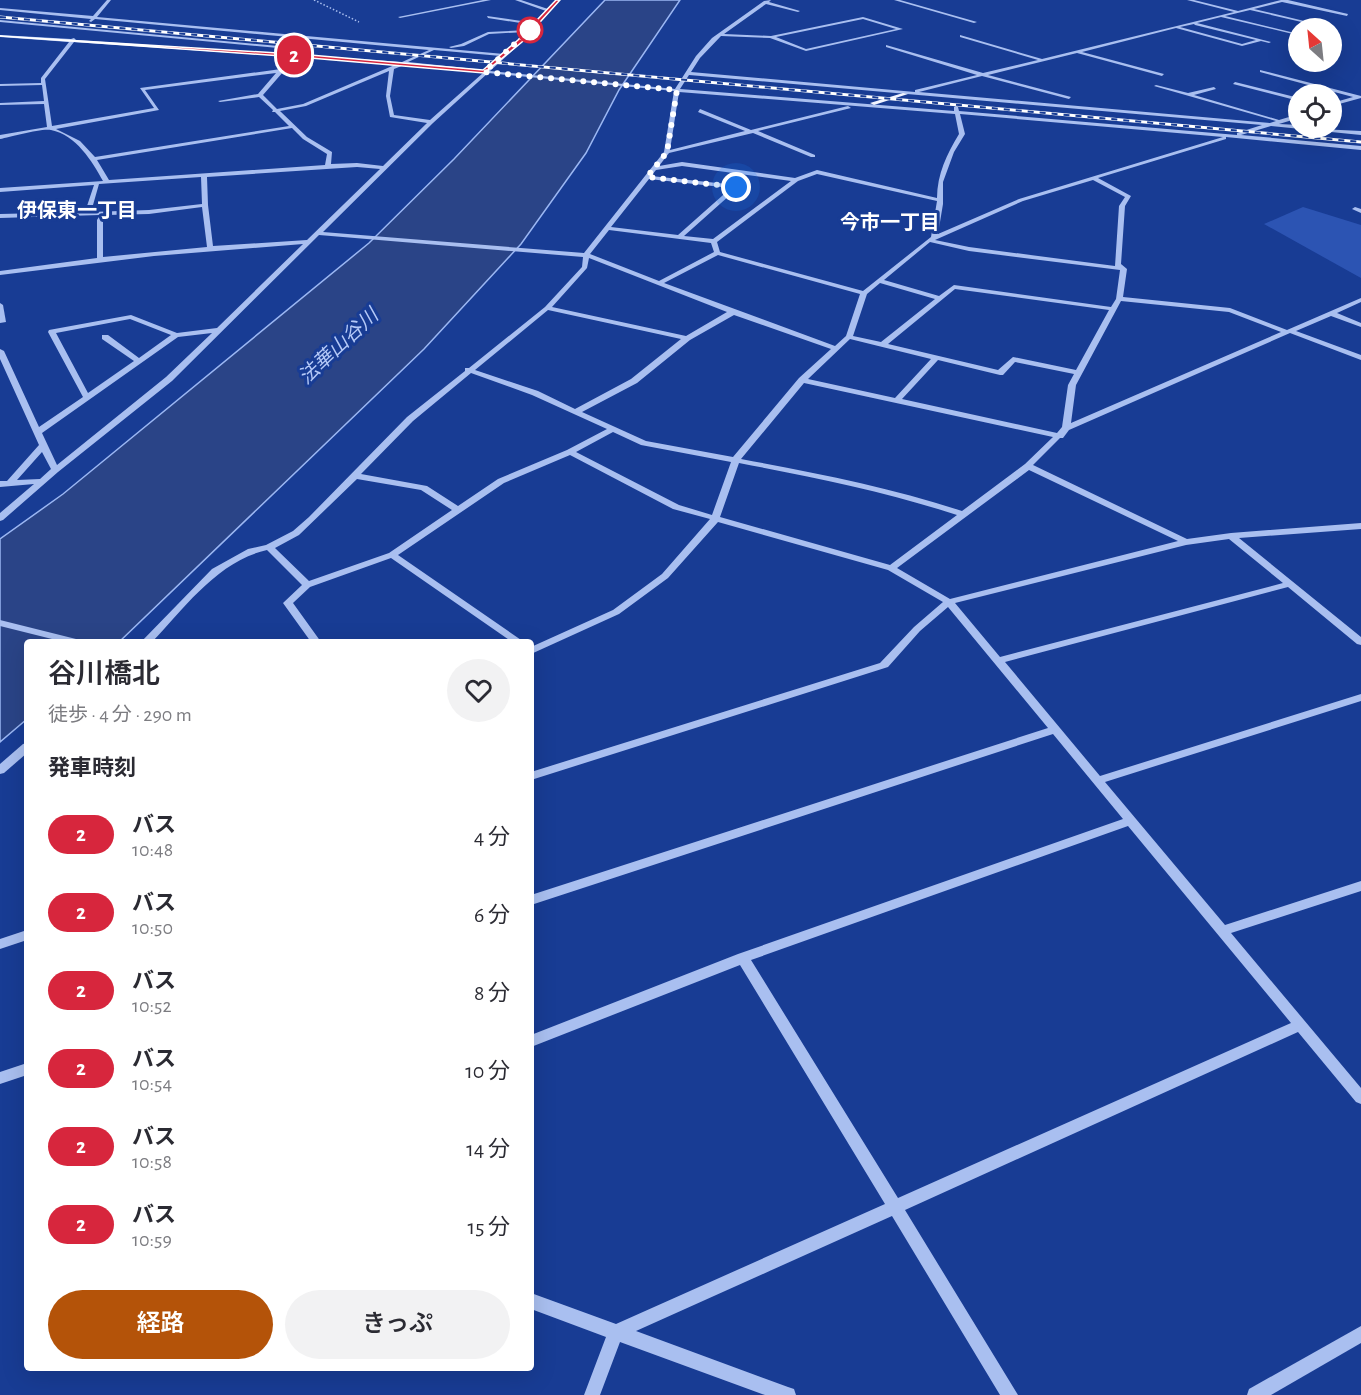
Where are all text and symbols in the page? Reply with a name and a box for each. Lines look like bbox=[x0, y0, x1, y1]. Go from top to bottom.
unlabelled marker bbox=[517, 17, 543, 43]
north arrow bbox=[1288, 18, 1342, 72]
map controls bbox=[1288, 18, 1342, 138]
line badge: 2 bbox=[274, 36, 314, 74]
text: 2 bbox=[289, 45, 299, 66]
button: locate bbox=[1288, 84, 1342, 138]
your location bbox=[721, 172, 751, 202]
district label: 伊保東一丁目 bbox=[17, 200, 137, 221]
district label: 今市一丁目 bbox=[840, 212, 940, 233]
water label: 法華山谷川 bbox=[295, 303, 384, 388]
button: heart bbox=[447, 659, 510, 722]
text: 谷川橋北 bbox=[48, 661, 160, 689]
text: 徒歩 · 4 分 · 290 m bbox=[48, 705, 192, 725]
text: 発車時刻 bbox=[48, 757, 136, 779]
text: バス bbox=[132, 814, 176, 836]
text: 2 bbox=[76, 824, 86, 845]
text: 4 分 bbox=[474, 826, 510, 848]
text: 10:48 bbox=[132, 840, 173, 860]
text: バス bbox=[132, 892, 176, 914]
text: 2 bbox=[76, 902, 86, 923]
text: 6 分 bbox=[474, 904, 510, 926]
text: 10:50 bbox=[132, 918, 173, 938]
text: バス bbox=[132, 970, 176, 992]
text: 2 bbox=[76, 980, 86, 1001]
text: 8 分 bbox=[474, 982, 510, 1004]
text: 10:52 bbox=[132, 996, 171, 1016]
text: バス bbox=[132, 1048, 176, 1070]
text: 2 bbox=[76, 1058, 86, 1079]
text: 10 分 bbox=[465, 1060, 510, 1082]
text: 10:54 bbox=[132, 1074, 172, 1094]
text: バス bbox=[132, 1126, 176, 1148]
text: 2 bbox=[76, 1136, 86, 1157]
text: 14 分 bbox=[466, 1138, 510, 1160]
text: 10:58 bbox=[132, 1152, 172, 1172]
text: バス bbox=[132, 1204, 176, 1226]
text: 2 bbox=[76, 1214, 86, 1235]
text: 15 分 bbox=[468, 1216, 510, 1238]
text: 10:59 bbox=[132, 1230, 172, 1250]
button: 経路 bbox=[48, 1290, 273, 1359]
button: きっぷ bbox=[285, 1290, 510, 1359]

